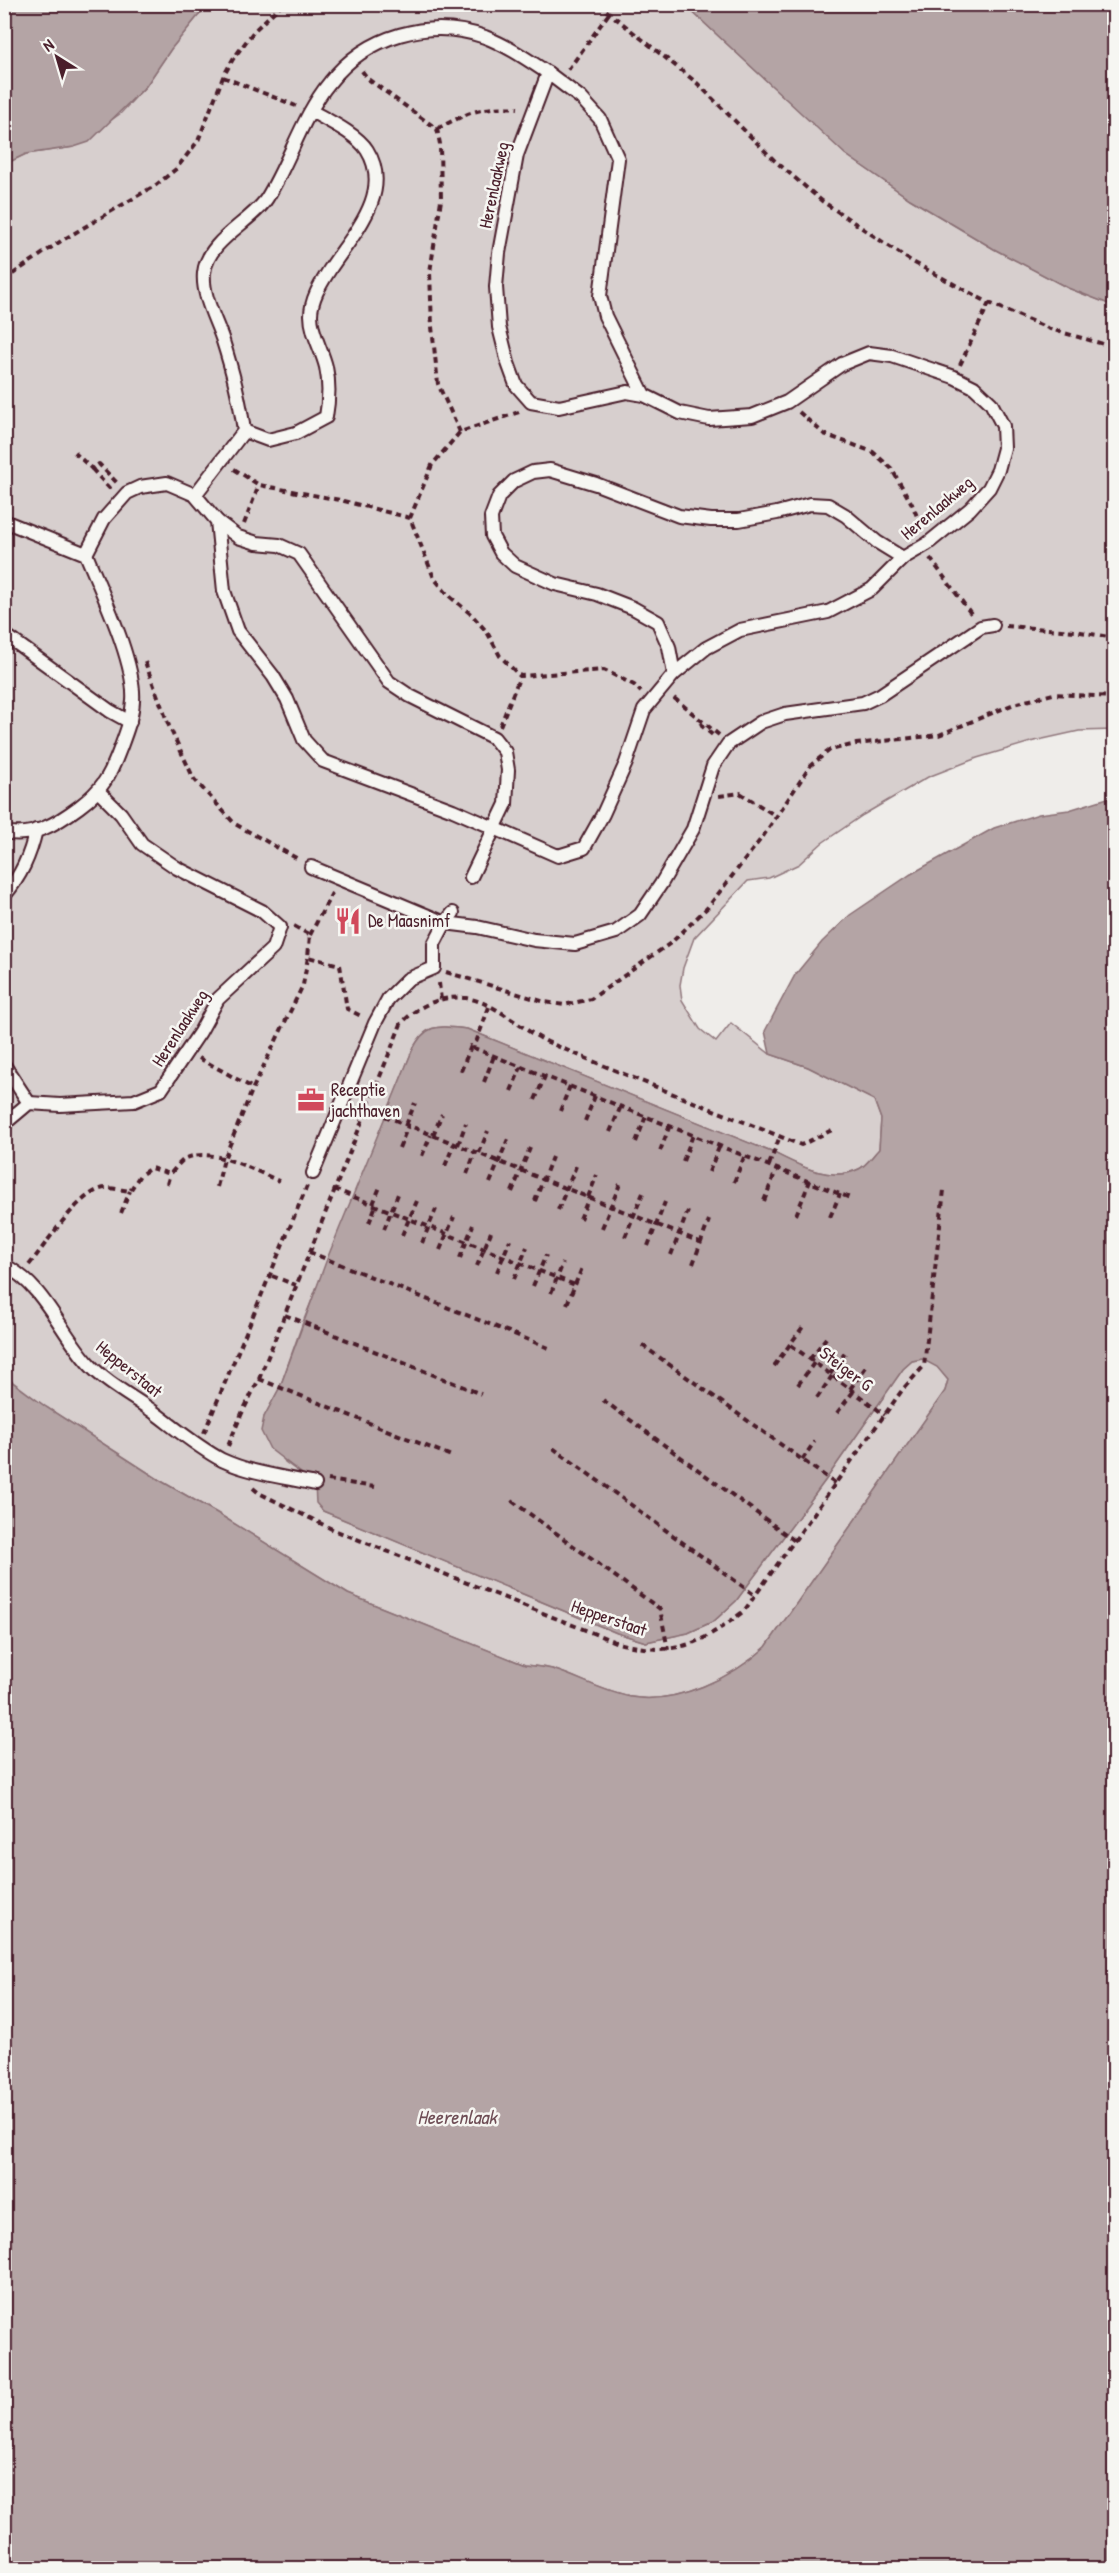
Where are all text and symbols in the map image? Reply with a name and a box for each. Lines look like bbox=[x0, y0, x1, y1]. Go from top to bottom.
north arrow bbox=[27, 27, 87, 87]
text: N bbox=[38, 33, 58, 56]
street label: Herenlaakweg bbox=[472, 139, 515, 230]
street label: Herenlaakweg bbox=[895, 470, 978, 545]
restaurant icon: De Maasnimf bbox=[333, 906, 363, 936]
place label: De Maasnimf bbox=[368, 908, 451, 933]
street label: Herenlaakweg bbox=[145, 984, 214, 1071]
place label: Receptie jachthaven bbox=[329, 1077, 400, 1123]
office icon: Receptie jachthaven bbox=[296, 1085, 326, 1115]
street label: Hepperstaat bbox=[91, 1334, 168, 1404]
street label: Steiger G bbox=[815, 1340, 878, 1397]
street label: Hepperstaat bbox=[568, 1593, 651, 1642]
water label: Heerenlaak bbox=[417, 2103, 498, 2130]

